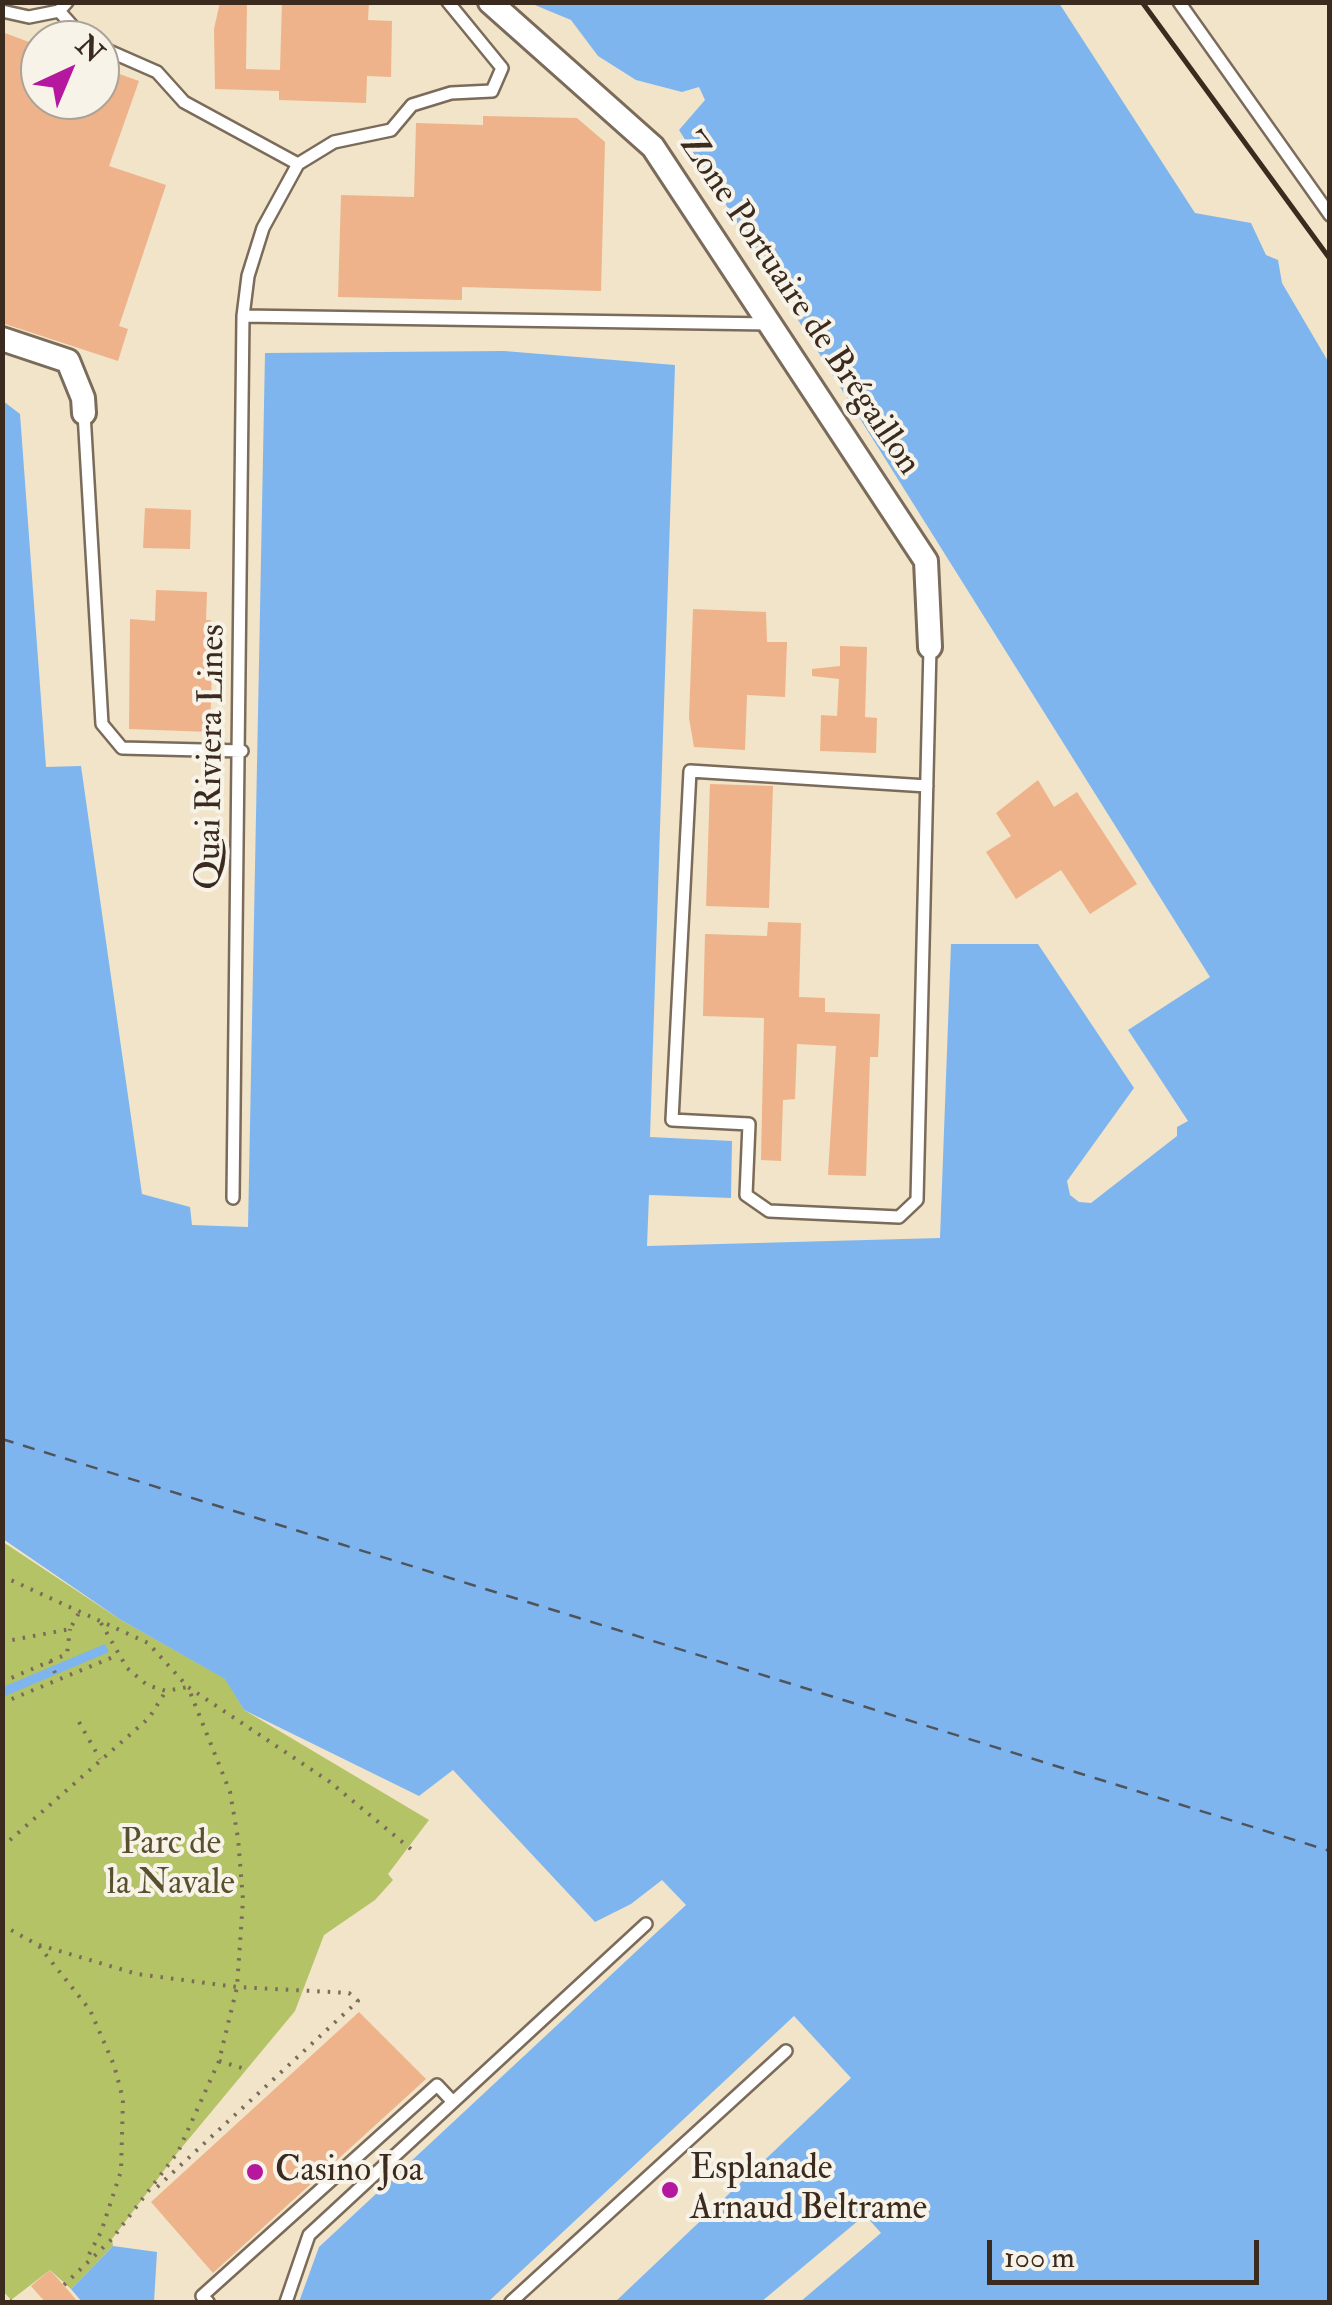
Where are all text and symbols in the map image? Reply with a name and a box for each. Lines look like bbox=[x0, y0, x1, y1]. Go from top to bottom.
north arrow bbox=[20, 20, 120, 120]
text: N bbox=[69, 28, 111, 71]
street label: Zone Portuaire de Brégaillon bbox=[668, 126, 928, 484]
street label: Quai Riviera Lines bbox=[190, 624, 236, 890]
park label: Parc de la Navale bbox=[107, 1824, 235, 1906]
place label: Esplanade Arnaud Beltrame bbox=[690, 2149, 927, 2231]
place label: Casino Joa bbox=[275, 2151, 423, 2193]
marker: Casino Joa bbox=[244, 2161, 266, 2183]
marker: Esplanade Arnaud Beltrame bbox=[659, 2179, 681, 2201]
scale bar bbox=[992, 2220, 1264, 2282]
text: 100 m bbox=[1004, 2239, 1075, 2276]

